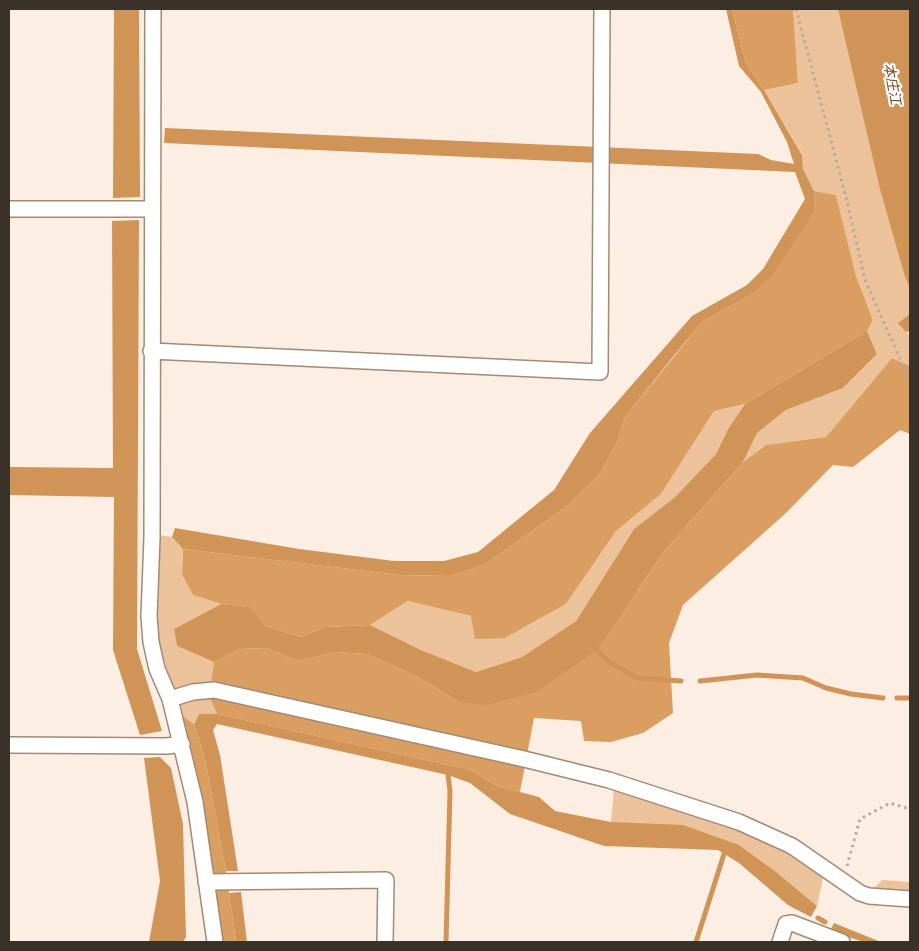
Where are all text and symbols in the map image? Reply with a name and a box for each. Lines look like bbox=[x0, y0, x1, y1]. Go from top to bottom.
water label: 本庄江 bbox=[879, 62, 903, 106]

